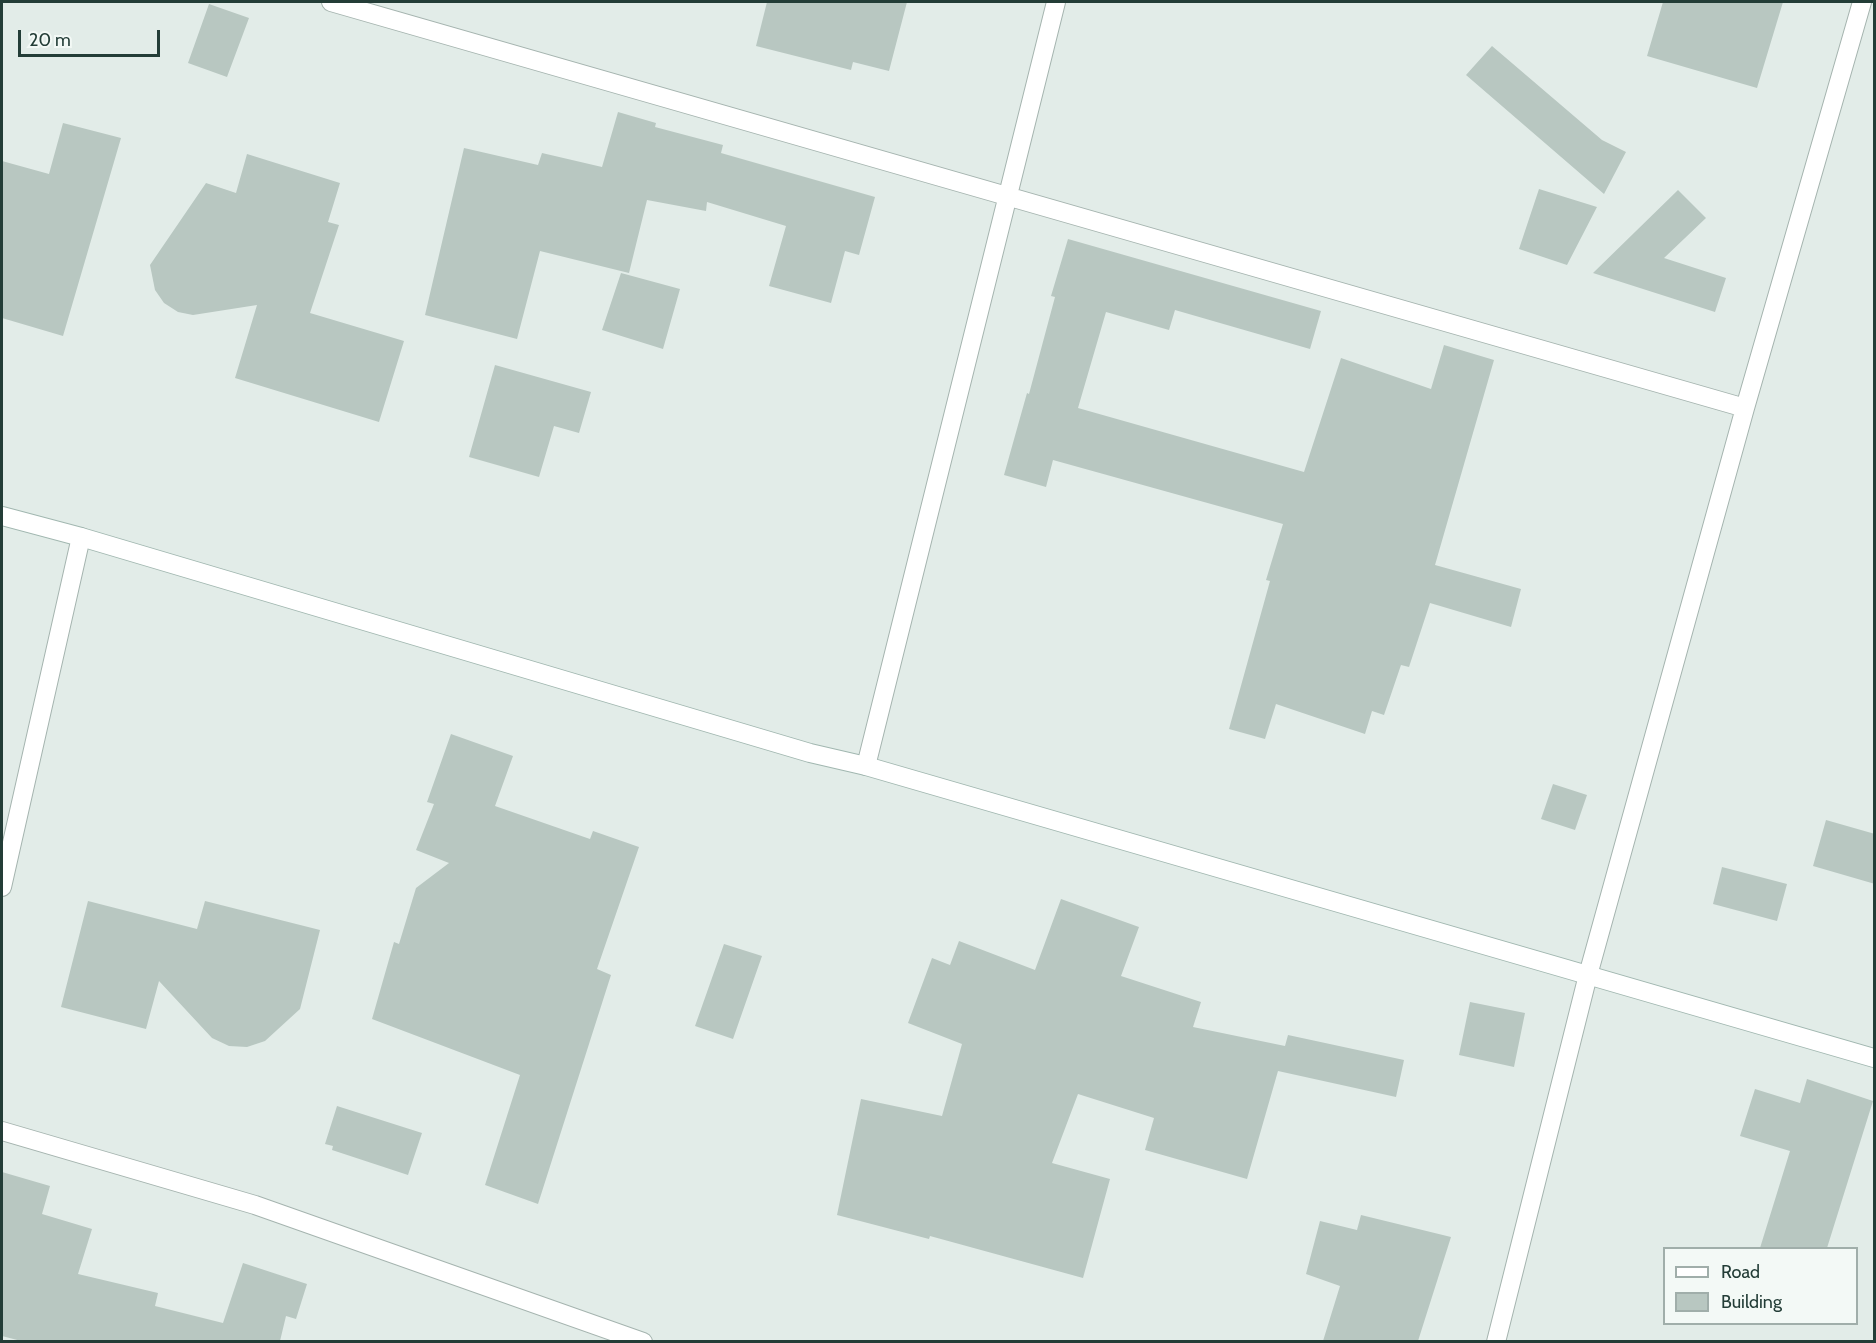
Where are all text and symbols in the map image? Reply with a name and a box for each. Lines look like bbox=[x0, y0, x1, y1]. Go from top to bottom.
scale bar bbox=[21, 18, 164, 56]
text: 20 m bbox=[29, 29, 71, 51]
legend bbox=[1663, 1247, 1858, 1325]
text: Road bbox=[1721, 1261, 1760, 1283]
text: Building bbox=[1721, 1291, 1782, 1313]

